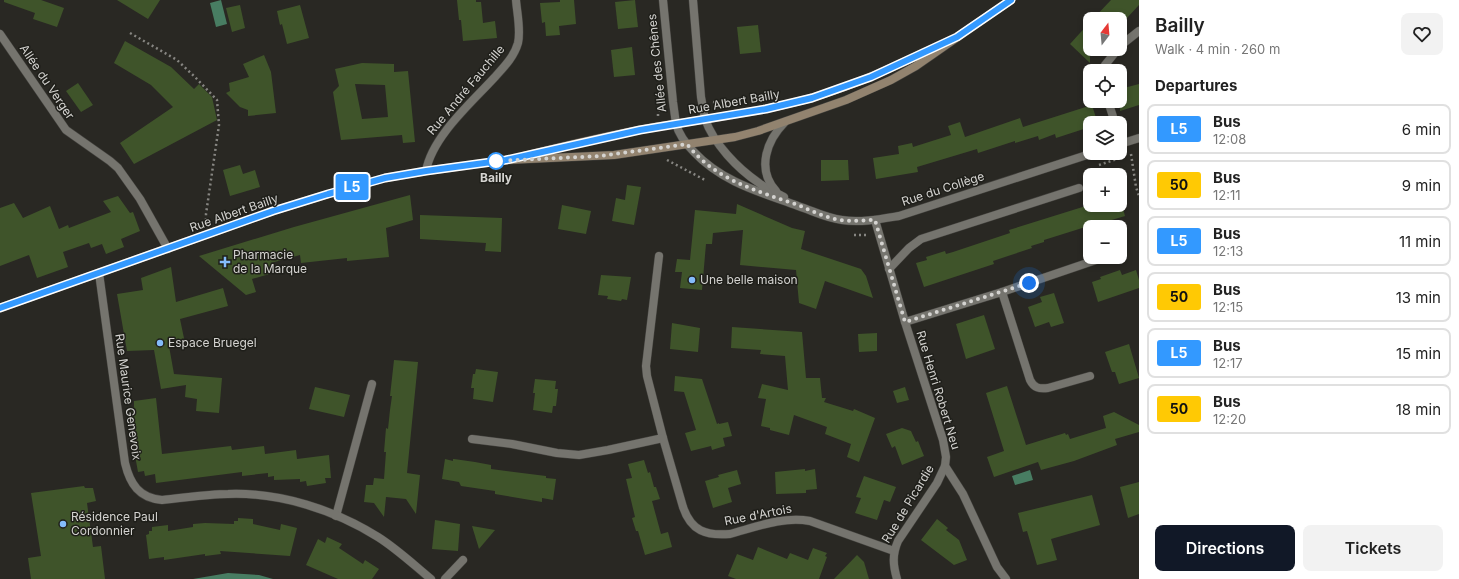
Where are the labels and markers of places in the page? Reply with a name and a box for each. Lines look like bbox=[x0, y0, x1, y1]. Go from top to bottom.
marker: Bailly bbox=[487, 152, 505, 170]
place label: Bailly bbox=[480, 170, 513, 185]
place label: Pharmacie de la Marque bbox=[233, 247, 307, 276]
marker: Pharmacie de la Marque bbox=[220, 257, 230, 267]
place label: Une belle maison bbox=[700, 272, 798, 287]
marker: Une belle maison bbox=[687, 275, 697, 285]
place label: Espace Bruegel bbox=[168, 335, 257, 350]
marker: Espace Bruegel bbox=[155, 338, 165, 348]
place label: Résidence Paul Cordonnier bbox=[71, 509, 158, 538]
marker: Résidence Paul Cordonnier bbox=[58, 519, 68, 529]

